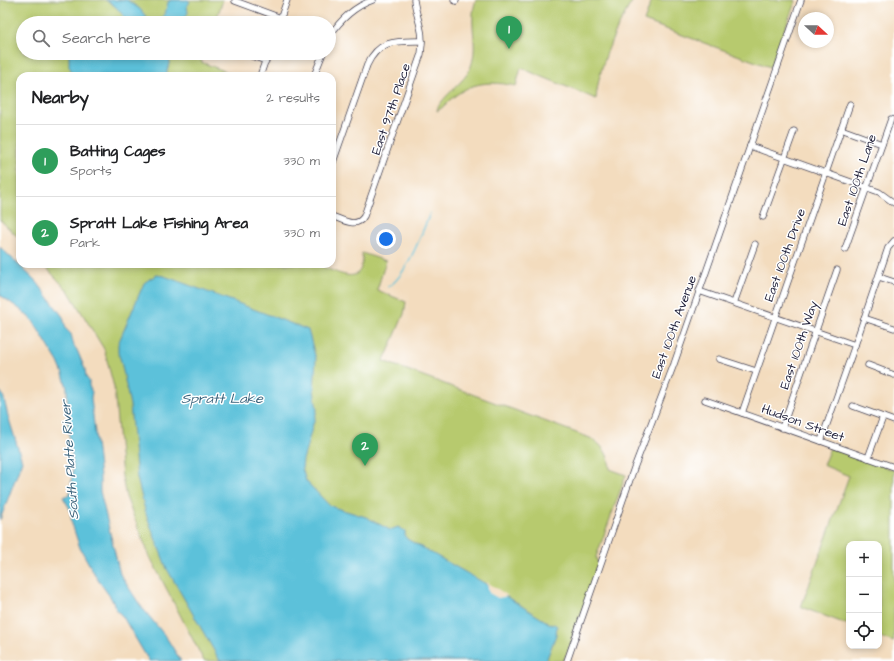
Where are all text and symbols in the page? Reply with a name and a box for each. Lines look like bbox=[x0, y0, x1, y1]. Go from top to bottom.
north arrow bbox=[798, 12, 834, 48]
search box bbox=[16, 16, 336, 60]
pin: 1 bbox=[496, 16, 522, 49]
icon: search bbox=[30, 27, 52, 49]
text: Search here bbox=[62, 28, 151, 49]
street label: East 97th Place bbox=[367, 61, 415, 157]
text: Nearby bbox=[32, 86, 89, 110]
text: 2 results bbox=[266, 89, 320, 107]
street label: East 100th Lane bbox=[833, 132, 881, 228]
text: Batting Cages bbox=[70, 141, 166, 162]
text: 1 bbox=[44, 152, 46, 170]
text: 330 m bbox=[283, 152, 320, 170]
text: Sports bbox=[70, 162, 112, 180]
street label: East 100th Drive bbox=[760, 206, 810, 304]
text: Spratt Lake Fishing Area bbox=[70, 213, 248, 234]
text: 2 bbox=[41, 224, 49, 242]
text: 330 m bbox=[283, 224, 320, 242]
your location bbox=[376, 229, 396, 249]
text: Park bbox=[70, 234, 100, 252]
street label: East 100th Avenue bbox=[647, 273, 701, 381]
street label: East 100th Way bbox=[775, 298, 823, 392]
water label: Spratt Lake bbox=[181, 389, 264, 409]
water label: South Platte River bbox=[56, 398, 84, 520]
street label: Hudson Street bbox=[759, 400, 848, 447]
pin: 2 bbox=[352, 433, 378, 466]
map controls bbox=[846, 541, 882, 649]
button: + bbox=[846, 541, 882, 577]
button: − bbox=[846, 577, 882, 613]
button: locate bbox=[846, 613, 882, 649]

